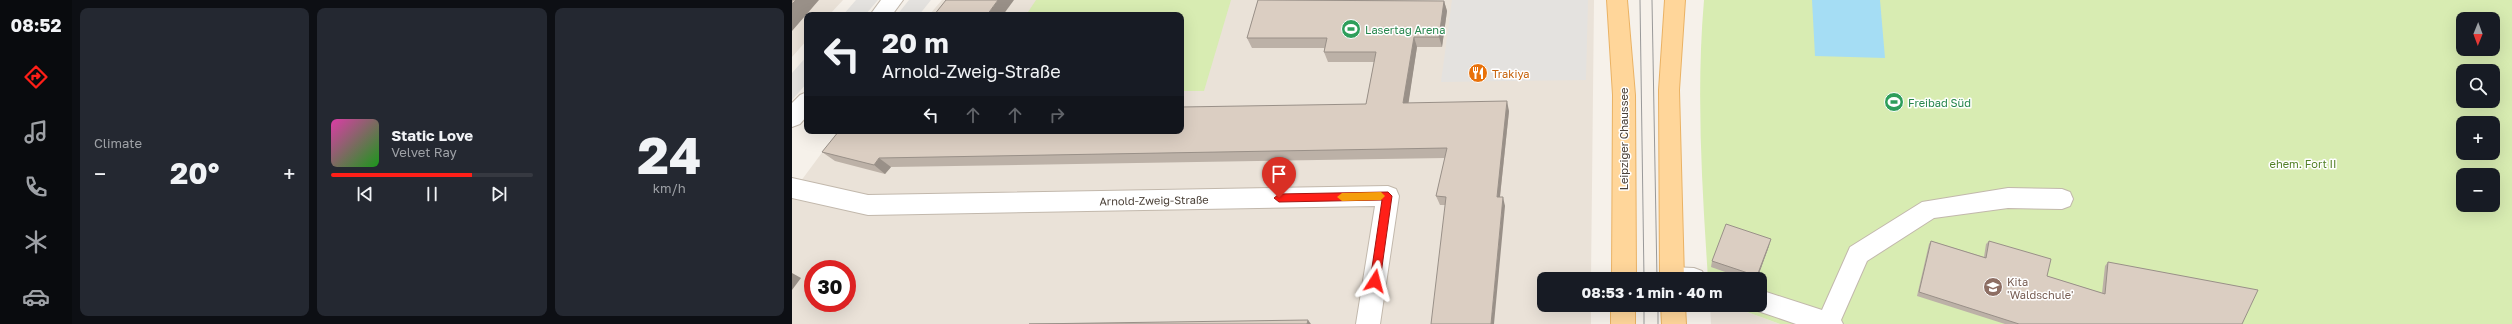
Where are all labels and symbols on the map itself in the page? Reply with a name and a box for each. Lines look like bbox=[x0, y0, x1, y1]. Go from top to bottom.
north arrow bbox=[2456, 12, 2500, 56]
sports icon: Lasertag Arena bbox=[1340, 18, 1362, 40]
place label: Lasertag Arena bbox=[1365, 23, 1445, 36]
restaurant icon: Trakiya bbox=[1467, 62, 1489, 84]
place label: Trakiya bbox=[1492, 67, 1529, 80]
street label: Leipziger Chaussee bbox=[1617, 88, 1630, 190]
sports icon: Freibad Süd bbox=[1883, 91, 1905, 113]
place label: Freibad Süd bbox=[1908, 96, 1971, 109]
pin bbox=[1262, 157, 1296, 198]
park label: ehem. Fort II bbox=[2270, 157, 2336, 170]
street label: Arnold-Zweig-Straße bbox=[1099, 193, 1209, 207]
speed limit sign: 30 bbox=[804, 260, 856, 312]
position arrow bbox=[1354, 260, 1396, 302]
place label: Kita 'Waldschule' bbox=[2007, 275, 2074, 301]
school or university icon: Kita 'Waldschule' bbox=[1982, 276, 2004, 298]

